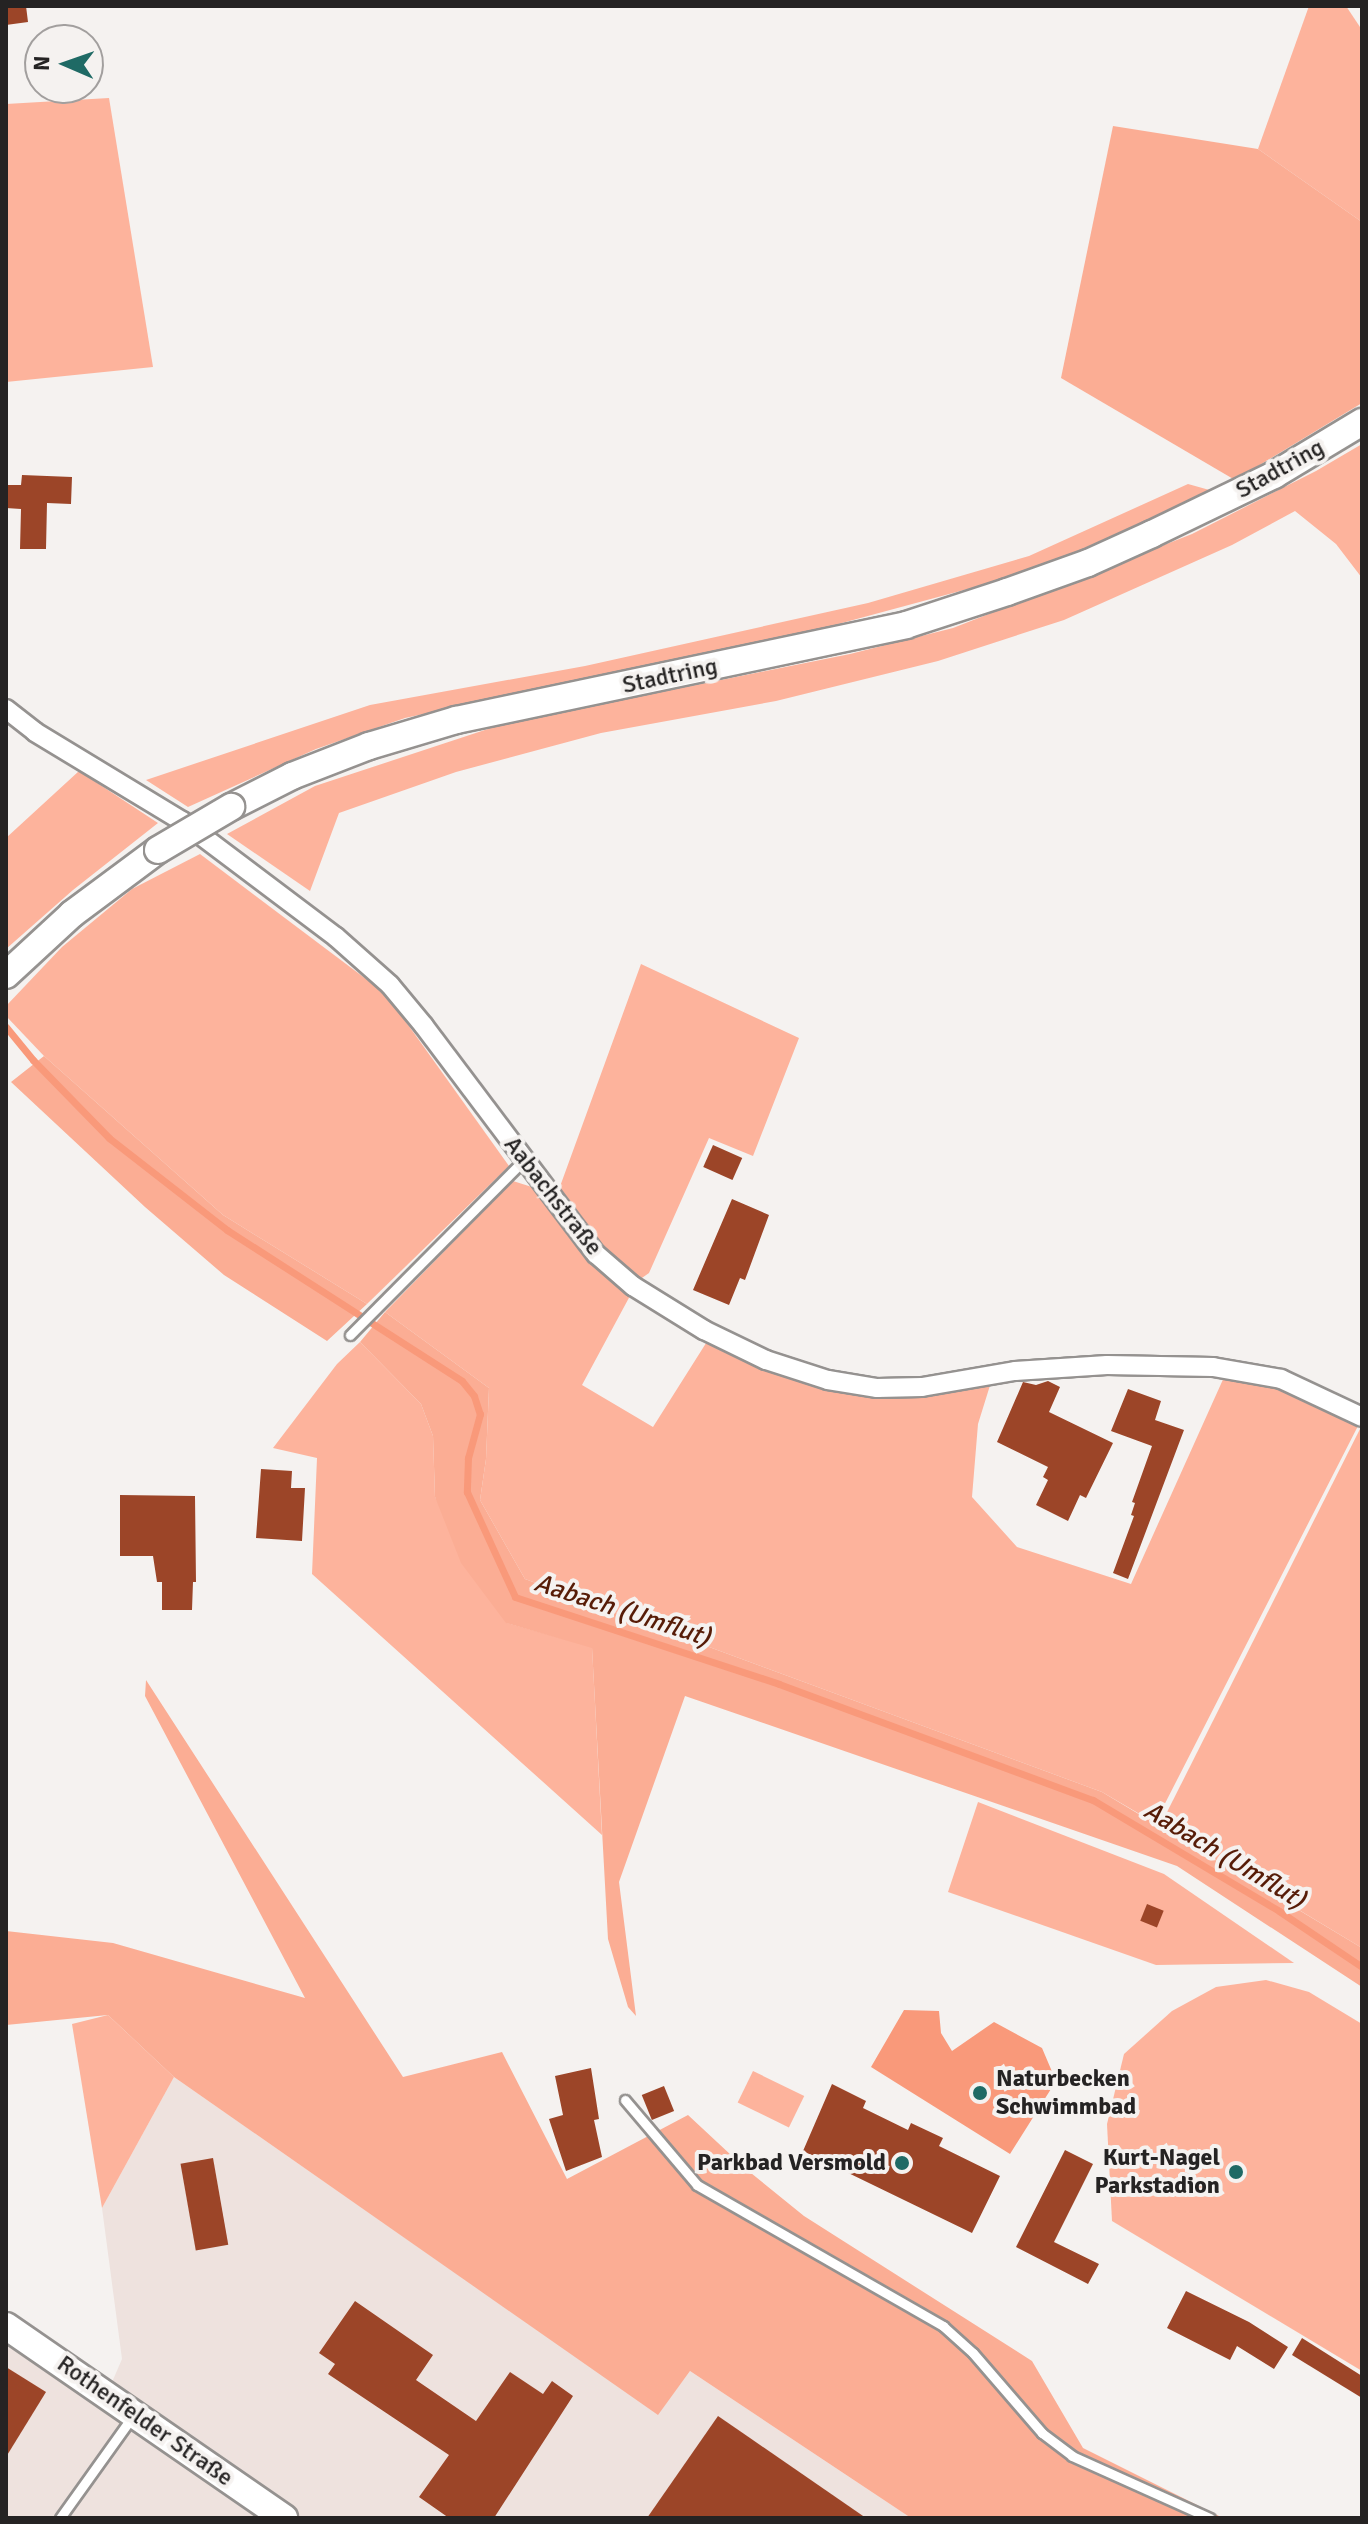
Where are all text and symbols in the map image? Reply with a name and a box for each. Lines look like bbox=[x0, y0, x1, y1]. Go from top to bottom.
north arrow bbox=[24, 24, 104, 104]
text: N bbox=[28, 55, 55, 71]
street label: Stadtring bbox=[1231, 433, 1329, 505]
street label: Stadtring bbox=[620, 652, 720, 700]
street label: Aabachstraße bbox=[498, 1131, 608, 1261]
water label: Aabach (Umflut) bbox=[530, 1568, 714, 1654]
water label: Aabach (Umflut) bbox=[1138, 1796, 1310, 1916]
place label: Naturbecken Schwimmbad bbox=[996, 2065, 1136, 2121]
marker: Naturbecken Schwimmbad bbox=[971, 2084, 989, 2102]
place label: Kurt-Nagel Parkstadion bbox=[1094, 2144, 1220, 2200]
place label: Parkbad Versmold bbox=[697, 2149, 886, 2177]
marker: Parkbad Versmold bbox=[893, 2154, 911, 2172]
marker: Kurt-Nagel Parkstadion bbox=[1227, 2163, 1245, 2181]
street label: Rothenfelder Straße bbox=[52, 2350, 238, 2492]

